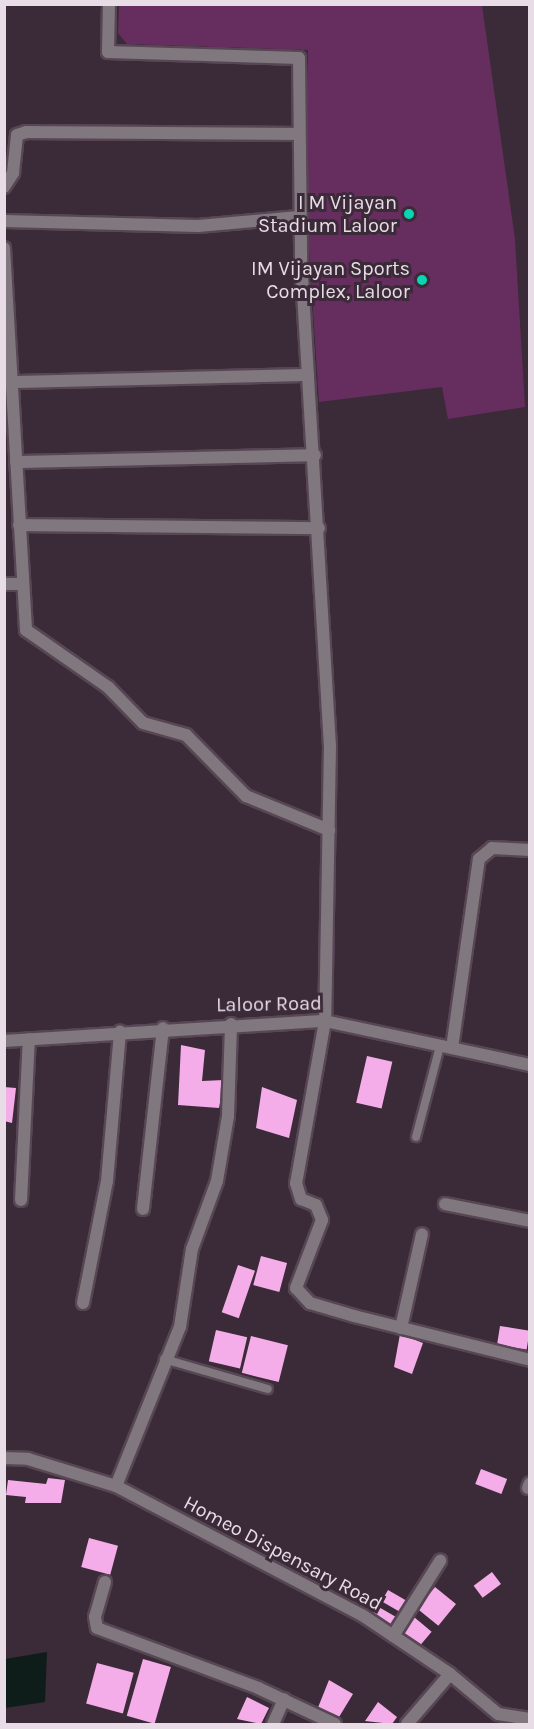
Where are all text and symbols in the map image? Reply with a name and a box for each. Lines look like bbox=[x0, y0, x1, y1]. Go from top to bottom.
place label: I M Vijayan Stadium Laloor bbox=[258, 190, 397, 237]
marker: I M Vijayan Stadium Laloor bbox=[402, 207, 416, 221]
place label: IM Vijayan Sports Complex, Laloor bbox=[251, 256, 410, 303]
marker: IM Vijayan Sports Complex, Laloor bbox=[415, 273, 429, 287]
street label: Laloor Road bbox=[216, 991, 322, 1017]
street label: Homeo Dispensary Road bbox=[180, 1490, 386, 1616]

